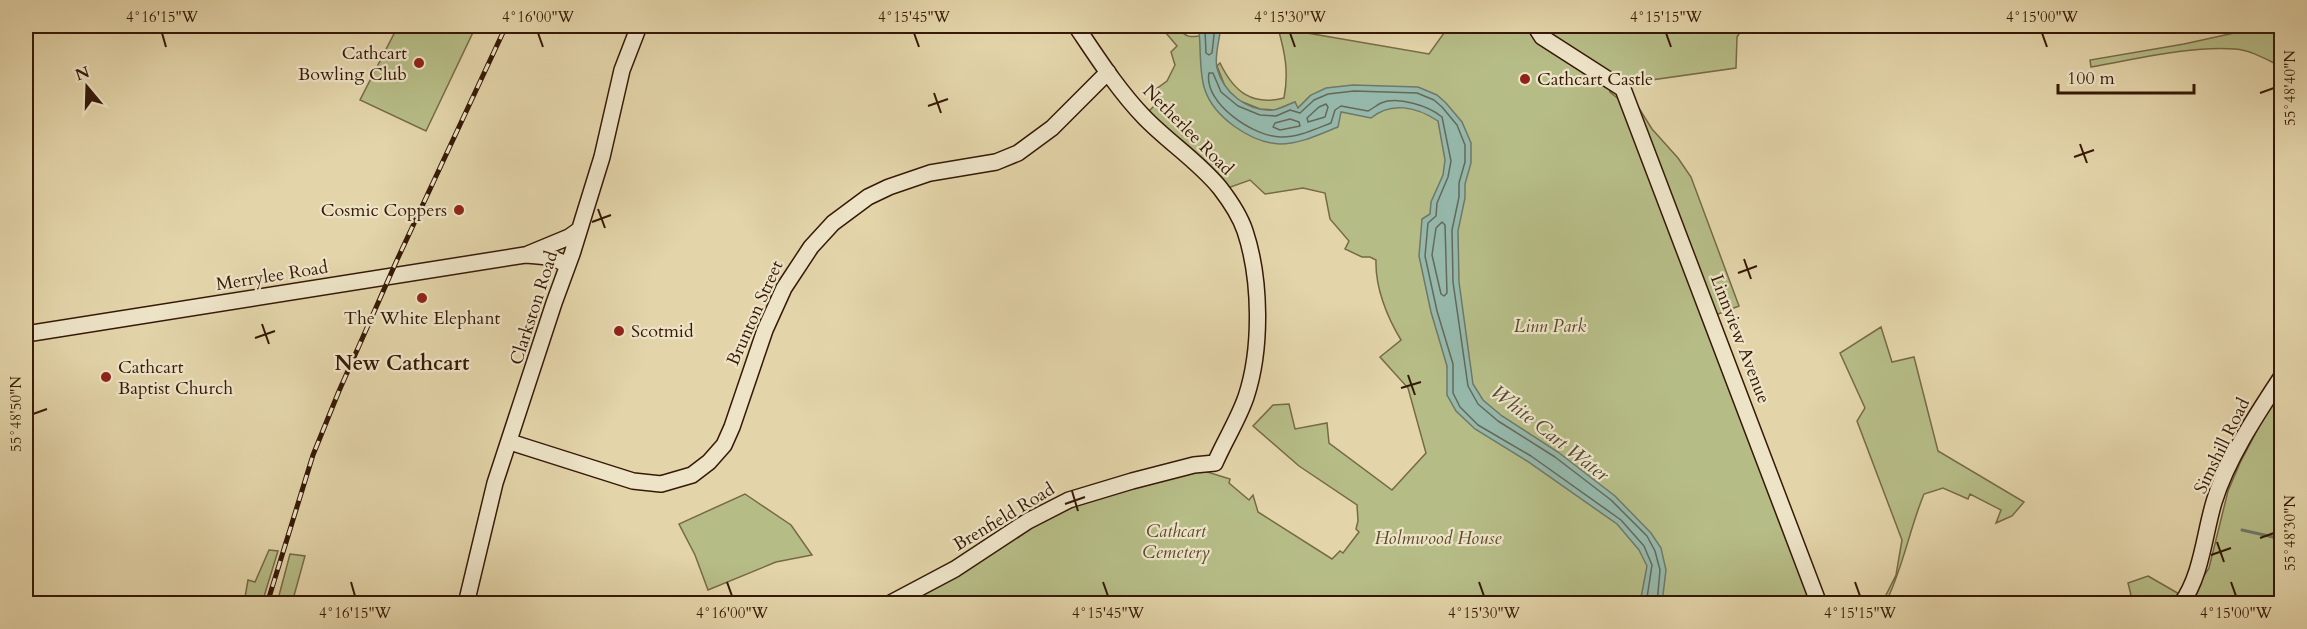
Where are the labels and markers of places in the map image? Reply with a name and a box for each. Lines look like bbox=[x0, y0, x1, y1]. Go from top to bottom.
place label: Cathcart Bowling Club bbox=[298, 41, 407, 87]
marker: Cathcart Bowling Club bbox=[412, 56, 426, 70]
place label: Cathcart Castle bbox=[1537, 67, 1653, 92]
marker: Cathcart Castle bbox=[1518, 72, 1532, 86]
place label: Cosmic Coppers bbox=[321, 198, 447, 223]
marker: Cosmic Coppers bbox=[452, 203, 466, 217]
marker: The White Elephant bbox=[415, 291, 429, 305]
place label: The White Elephant bbox=[344, 306, 501, 331]
place label: Scotmid bbox=[631, 319, 694, 344]
marker: Scotmid bbox=[612, 324, 626, 338]
place label: Cathcart Baptist Church bbox=[118, 355, 233, 401]
marker: Cathcart Baptist Church bbox=[99, 370, 113, 384]

